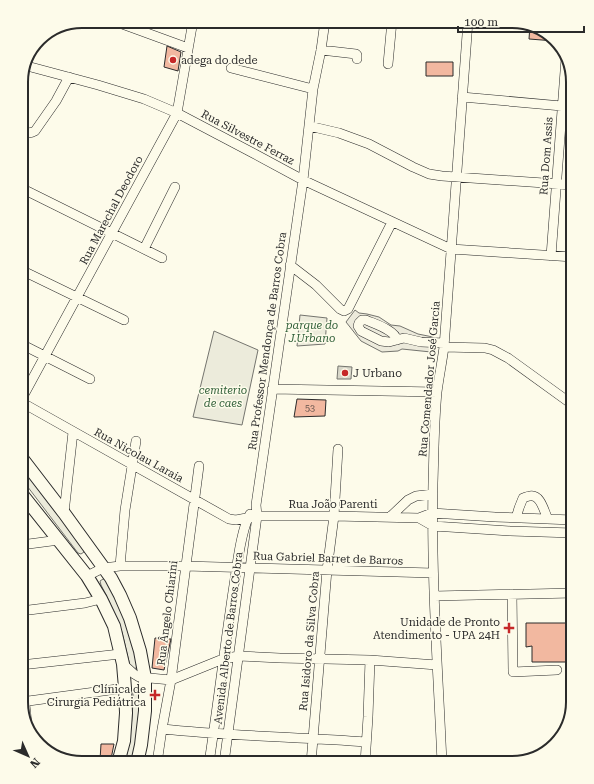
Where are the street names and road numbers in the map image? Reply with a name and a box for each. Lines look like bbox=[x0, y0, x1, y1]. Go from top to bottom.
street label: Rua Silvestre Ferraz bbox=[199, 107, 297, 168]
street label: Rua Dom Assis bbox=[537, 117, 556, 195]
street label: Rua Marechal Deodoro bbox=[77, 153, 146, 267]
street label: Rua Professor Mendonça de Barros Cobra bbox=[246, 231, 289, 451]
street label: Rua Comendador José Garcia bbox=[416, 301, 443, 458]
street label: Rua Nicolau Laraia bbox=[92, 426, 186, 485]
street label: Rua João Parenti bbox=[288, 498, 378, 511]
street label: Rua Gabriel Barret de Barros bbox=[253, 549, 403, 568]
street label: Avenida Alberto de Barros Cobra bbox=[211, 551, 246, 725]
street label: Rua Ângelo Chiarini bbox=[154, 559, 180, 666]
street label: Rua Isidoro da Silva Cobra bbox=[297, 571, 322, 711]

